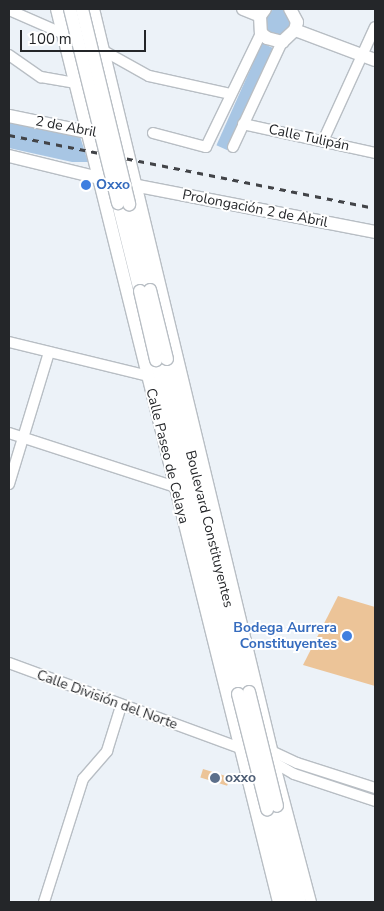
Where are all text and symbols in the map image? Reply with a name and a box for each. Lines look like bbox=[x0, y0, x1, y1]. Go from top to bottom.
scale bar bbox=[22, 20, 149, 52]
text: 100 m bbox=[28, 29, 72, 49]
street label: 2 de Abril bbox=[34, 113, 98, 141]
street label: Calle Tulipán bbox=[267, 121, 351, 155]
place label: Oxxo bbox=[96, 177, 130, 193]
marker: Oxxo bbox=[80, 179, 92, 191]
street label: Prolongación 2 de Abril bbox=[181, 187, 329, 231]
street label: Calle Paseo de Celaya bbox=[142, 387, 192, 525]
street label: Boulevard Constituyentes bbox=[181, 449, 237, 609]
place label: Bodega Aurrera Constituyentes bbox=[233, 620, 337, 652]
marker: Bodega Aurrera Constituyentes bbox=[341, 630, 353, 642]
street label: Calle División del Norte bbox=[34, 667, 180, 733]
place label: oxxo bbox=[225, 770, 256, 786]
marker: oxxo bbox=[209, 772, 221, 784]

